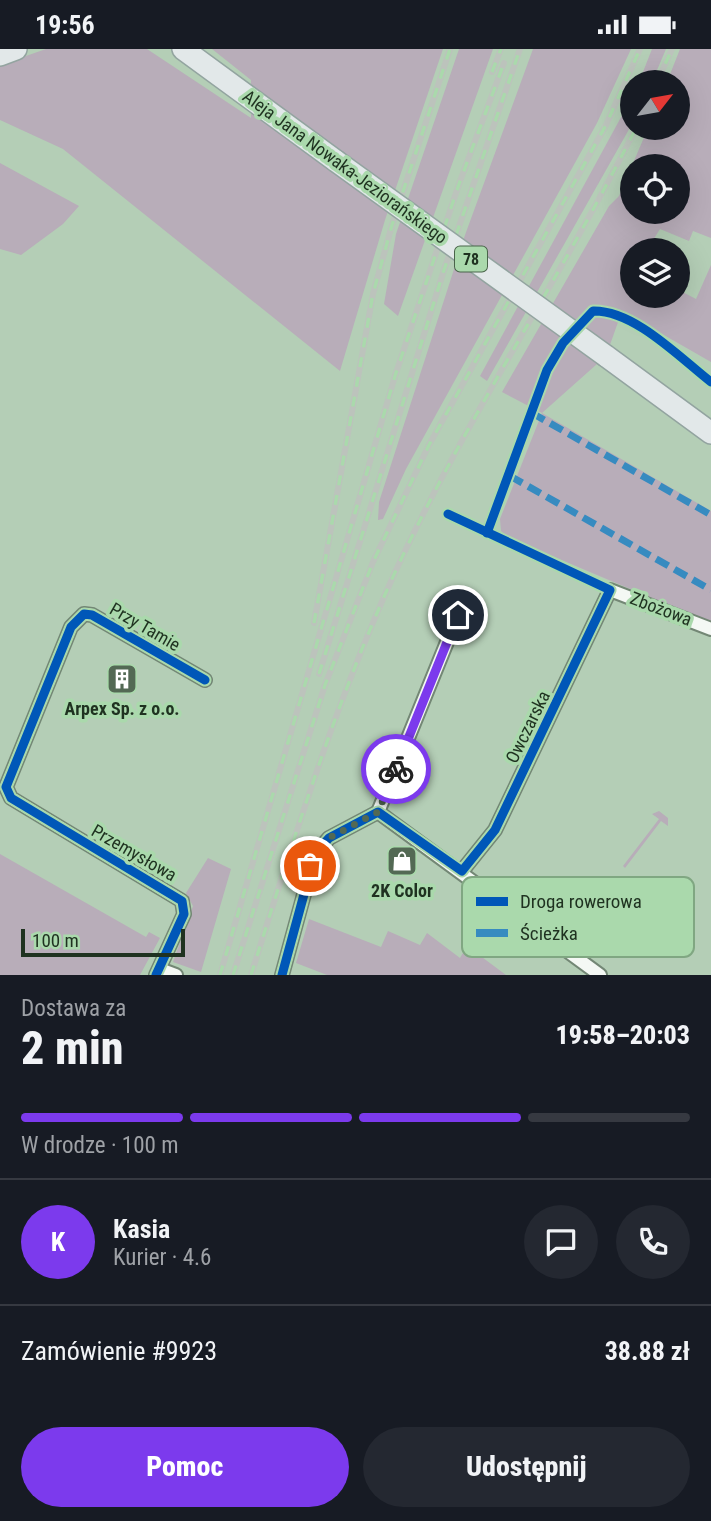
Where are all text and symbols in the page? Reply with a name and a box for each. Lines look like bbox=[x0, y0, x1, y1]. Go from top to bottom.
text: 19:56 bbox=[35, 10, 95, 40]
north arrow bbox=[620, 70, 690, 140]
map controls bbox=[620, 70, 690, 308]
street label: Aleja Jana Nowaka-Jeziorańskiego bbox=[239, 85, 452, 248]
button: locate bbox=[620, 154, 690, 224]
button: layers bbox=[620, 238, 690, 308]
road number: 78 bbox=[455, 247, 487, 271]
pin bbox=[428, 585, 488, 645]
street label: Zbożowa bbox=[627, 587, 695, 630]
icon: home bbox=[439, 596, 477, 634]
street label: Przy Tamie bbox=[106, 598, 184, 655]
building icon: Arpex Sp. z o.o. bbox=[105, 662, 139, 696]
street label: Owczarska bbox=[501, 687, 554, 766]
place label: Arpex Sp. z o.o. bbox=[64, 698, 180, 719]
courier bbox=[361, 734, 431, 804]
icon: bike bbox=[377, 750, 415, 788]
street label: Przemysłowa bbox=[88, 820, 181, 885]
pin bbox=[280, 836, 340, 896]
shop icon: 2K Color bbox=[385, 844, 419, 878]
icon: bag bbox=[291, 847, 329, 885]
legend bbox=[462, 877, 694, 957]
place label: 2K Color bbox=[371, 880, 433, 901]
text: Droga rowerowa bbox=[520, 890, 642, 913]
text: Ścieżka bbox=[520, 922, 578, 945]
scale bar bbox=[21, 926, 186, 958]
text: 100 m bbox=[32, 929, 79, 952]
text: Dostawa za bbox=[21, 995, 126, 1022]
text: 19:58–20:03 bbox=[556, 1020, 690, 1050]
text: 2 min bbox=[21, 1021, 124, 1075]
text: W drodze · 100 m bbox=[21, 1132, 178, 1159]
button: chat bbox=[524, 1205, 598, 1279]
button: phone bbox=[616, 1205, 690, 1279]
text: Kasia bbox=[113, 1214, 170, 1244]
text: K bbox=[51, 1227, 65, 1257]
text: Kurier · 4.6 bbox=[113, 1244, 211, 1271]
text: Zamówienie #9923 bbox=[21, 1336, 217, 1366]
text: 38.88 zł bbox=[605, 1336, 690, 1366]
button: Pomoc bbox=[21, 1427, 349, 1507]
button: Udostępnij bbox=[363, 1427, 690, 1507]

